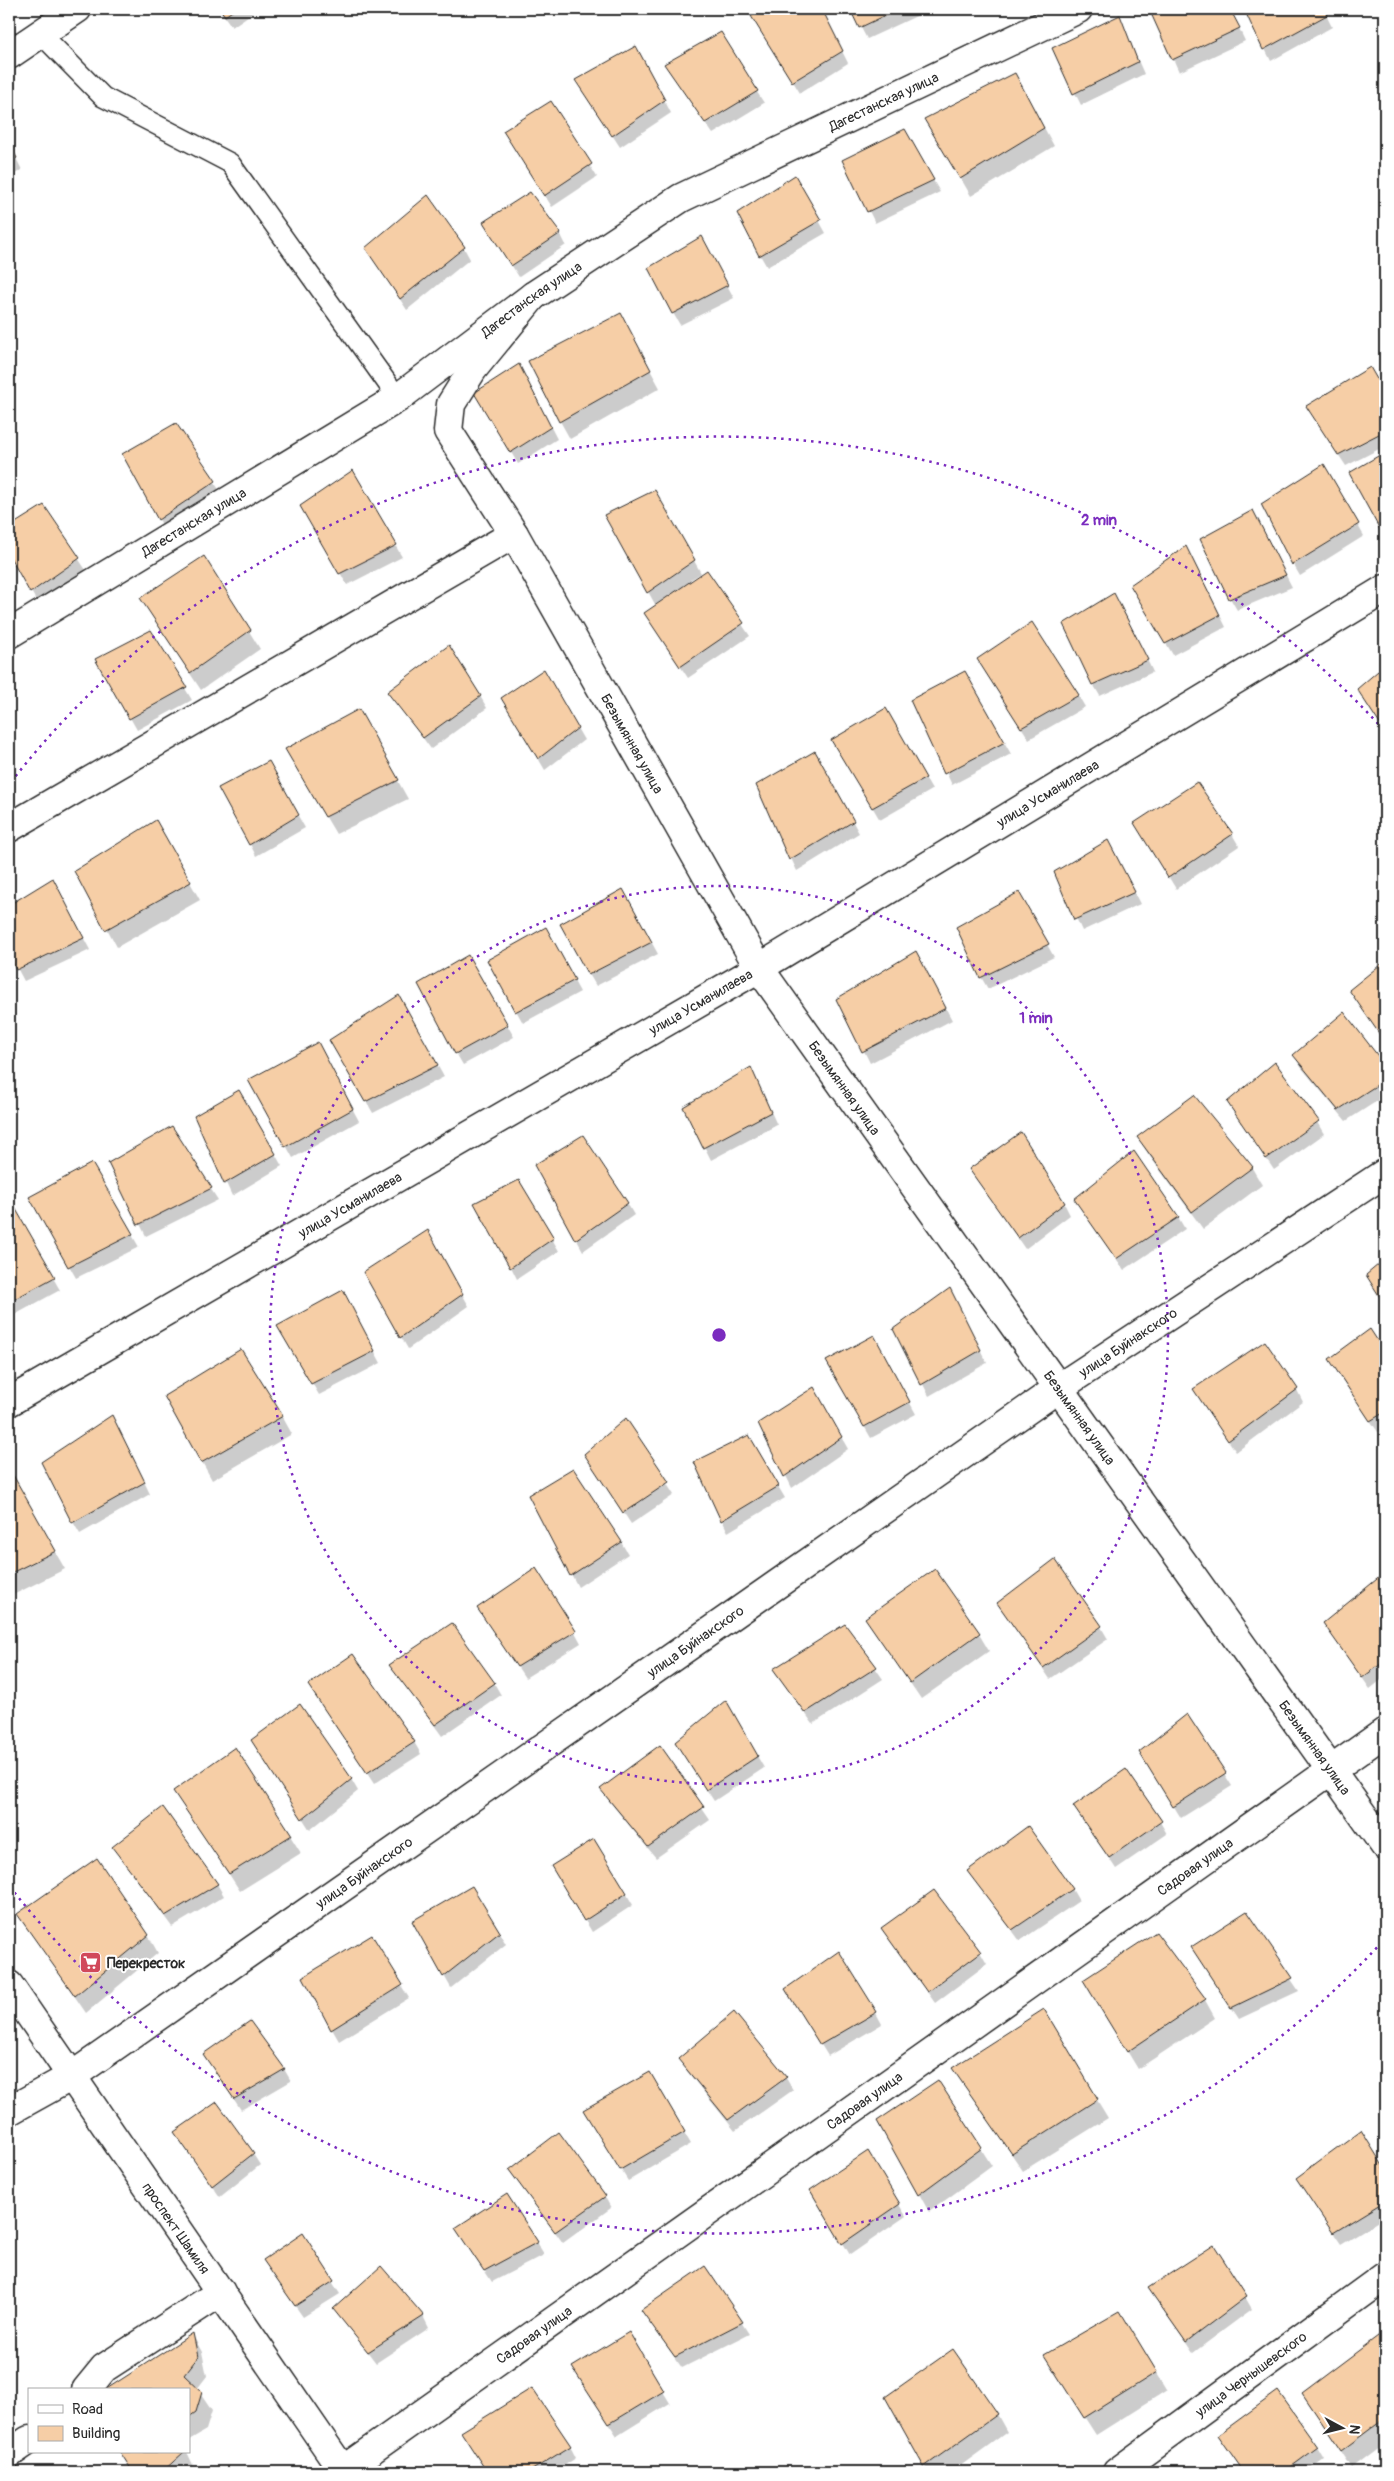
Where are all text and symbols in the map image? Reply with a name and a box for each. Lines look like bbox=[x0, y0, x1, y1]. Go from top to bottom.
street label: Дагестанская улица bbox=[825, 69, 941, 136]
street label: Дагестанская улица bbox=[477, 258, 585, 342]
street label: Дагестанская улица bbox=[138, 484, 249, 561]
text: 2 min bbox=[1081, 511, 1117, 530]
street label: Безымянная улица bbox=[597, 691, 667, 797]
street label: улица Усманилаева bbox=[993, 756, 1102, 832]
street label: улица Усманилаева bbox=[645, 966, 756, 1039]
text: 1 min bbox=[1019, 1009, 1053, 1028]
street label: Безымянная улица bbox=[805, 1038, 884, 1139]
street label: улица Усманилаева bbox=[295, 1169, 405, 1242]
street label: улица Буйнакского bbox=[1075, 1304, 1181, 1382]
centre of rings bbox=[710, 1326, 728, 1344]
street label: Безымянная улица bbox=[1040, 1367, 1119, 1468]
street label: улица Буйнакского bbox=[643, 1602, 748, 1682]
street label: Безымянная улица bbox=[1275, 1697, 1354, 1798]
street label: улица Буйнакского bbox=[312, 1833, 416, 1913]
street label: Садовая улица bbox=[1154, 1834, 1236, 1900]
supermarket icon: Перекресток bbox=[79, 1951, 103, 1975]
place label: Перекресток bbox=[107, 1955, 185, 1972]
street label: Садовая улица bbox=[824, 2068, 906, 2134]
street label: проспект Шамиля bbox=[138, 2179, 213, 2277]
street label: Садовая улица bbox=[493, 2302, 575, 2368]
street label: улица Чернышевского bbox=[1191, 2328, 1311, 2421]
legend bbox=[28, 2388, 190, 2454]
text: Road bbox=[72, 2400, 103, 2419]
north arrow bbox=[1316, 2404, 1366, 2454]
text: Building bbox=[72, 2424, 120, 2443]
text: N bbox=[1345, 2424, 1363, 2435]

